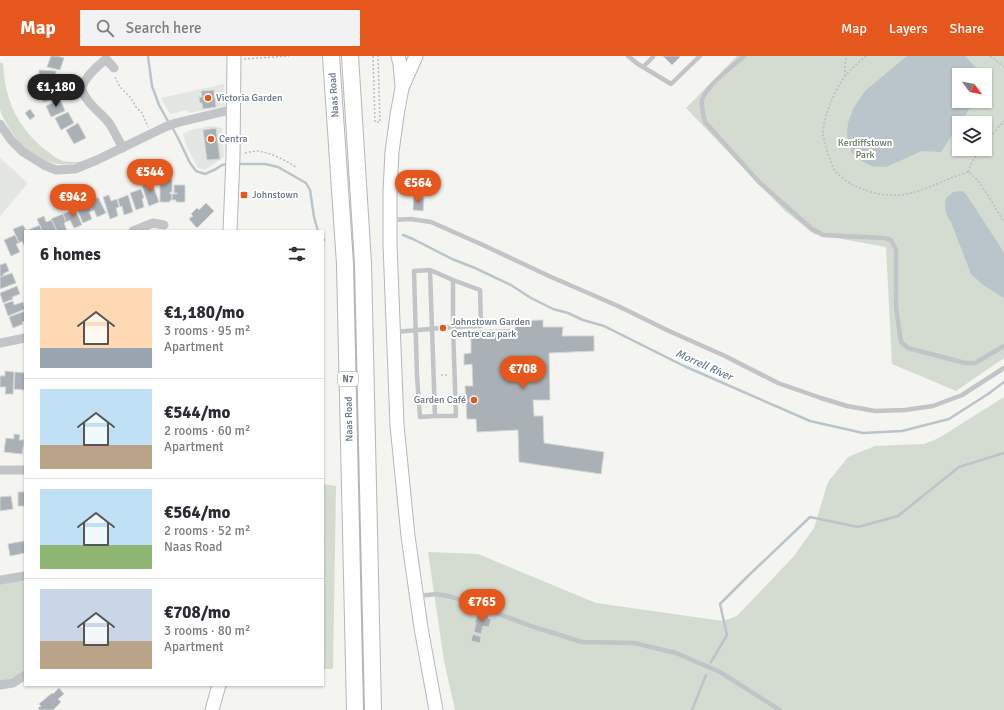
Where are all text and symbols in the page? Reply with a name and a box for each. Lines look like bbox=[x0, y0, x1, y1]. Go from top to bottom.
search box bbox=[80, 10, 360, 46]
text: Map bbox=[20, 16, 56, 40]
icon: search bbox=[94, 17, 116, 39]
text: Search here bbox=[126, 19, 201, 37]
text: Map bbox=[841, 20, 867, 37]
text: Layers bbox=[889, 20, 928, 37]
text: Share bbox=[950, 20, 984, 37]
north arrow bbox=[952, 68, 992, 108]
map controls bbox=[952, 68, 992, 156]
street label: Naas Road bbox=[326, 72, 342, 118]
pin: €1,180 bbox=[23, 74, 89, 108]
text: €1,180 bbox=[37, 79, 75, 95]
place label: Victoria Garden bbox=[216, 92, 282, 104]
marker: Victoria Garden bbox=[203, 93, 213, 103]
button: layers bbox=[952, 116, 992, 156]
place label: Centra bbox=[219, 133, 248, 145]
marker: Centra bbox=[206, 134, 216, 144]
park label: Kerdiffstown Park bbox=[838, 137, 892, 161]
pin: €544 bbox=[126, 159, 174, 193]
text: €544 bbox=[136, 164, 164, 180]
pin: €564 bbox=[394, 170, 442, 204]
text: €564 bbox=[404, 175, 432, 191]
pin: €942 bbox=[49, 184, 97, 218]
text: €942 bbox=[59, 189, 87, 205]
place label: Johnstown bbox=[252, 189, 298, 201]
marker: Johnstown bbox=[239, 190, 249, 200]
icon: filters bbox=[286, 243, 308, 265]
text: 6 homes bbox=[40, 244, 101, 265]
text: €1,180/mo bbox=[164, 302, 244, 323]
icon: home bbox=[72, 304, 120, 352]
place label: Johnstown Garden Centre car park bbox=[451, 316, 530, 340]
text: 3 rooms · 95 m² bbox=[164, 323, 250, 339]
marker: Johnstown Garden Centre car park bbox=[438, 323, 448, 333]
text: Apartment bbox=[164, 339, 224, 355]
water label: Morrell River bbox=[674, 347, 736, 384]
pin: €708 bbox=[499, 356, 547, 390]
text: €708 bbox=[509, 361, 537, 377]
road number: N7 bbox=[338, 372, 358, 386]
place label: Garden Café bbox=[414, 394, 466, 406]
marker: Garden Café bbox=[469, 395, 479, 405]
street label: Naas Road bbox=[343, 396, 355, 442]
text: €544/mo bbox=[164, 402, 230, 423]
icon: home bbox=[72, 405, 120, 453]
text: 2 rooms · 60 m² bbox=[164, 423, 250, 439]
text: Apartment bbox=[164, 439, 224, 455]
text: €564/mo bbox=[164, 502, 230, 523]
icon: home bbox=[72, 505, 120, 553]
text: 2 rooms · 52 m² bbox=[164, 523, 250, 539]
text: Naas Road bbox=[164, 539, 222, 555]
pin: €765 bbox=[458, 589, 506, 623]
text: €765 bbox=[468, 594, 496, 610]
text: €708/mo bbox=[164, 602, 230, 623]
icon: home bbox=[72, 605, 120, 653]
text: 3 rooms · 80 m² bbox=[164, 623, 250, 639]
text: Apartment bbox=[164, 639, 224, 655]

